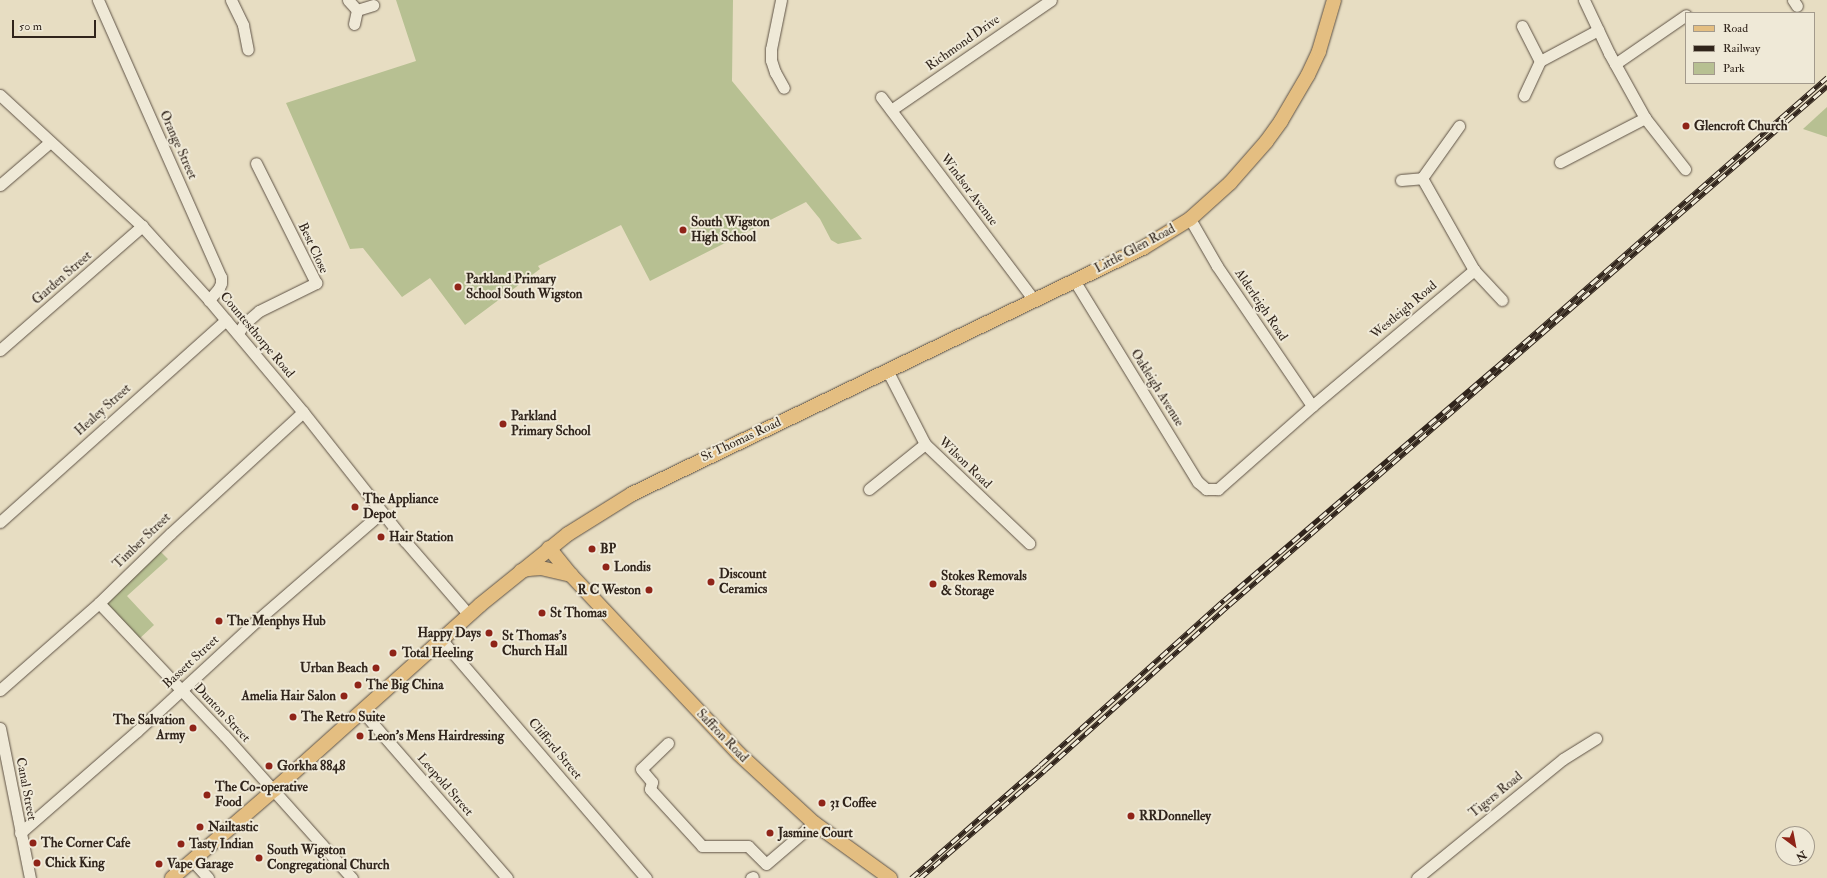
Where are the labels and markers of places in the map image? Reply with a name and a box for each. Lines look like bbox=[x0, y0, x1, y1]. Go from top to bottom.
place label: Glencroft Church bbox=[1694, 118, 1788, 134]
marker: Glencroft Church bbox=[1681, 121, 1691, 131]
place label: South Wigston High School bbox=[691, 215, 770, 246]
marker: South Wigston High School bbox=[678, 225, 688, 235]
place label: Parkland Primary School South Wigston bbox=[466, 272, 582, 303]
marker: Parkland Primary School South Wigston bbox=[453, 282, 463, 292]
place label: Parkland Primary School bbox=[511, 409, 591, 440]
marker: Parkland Primary School bbox=[498, 419, 508, 429]
place label: The Appliance Depot bbox=[363, 492, 438, 523]
marker: The Appliance Depot bbox=[350, 502, 360, 512]
place label: Hair Station bbox=[389, 529, 453, 545]
marker: Hair Station bbox=[376, 532, 386, 542]
place label: BP bbox=[600, 541, 616, 557]
marker: BP bbox=[587, 544, 597, 554]
place label: Londis bbox=[614, 559, 651, 575]
marker: Londis bbox=[601, 562, 611, 572]
place label: Discount Ceramics bbox=[719, 567, 767, 598]
place label: Stokes Removals & Storage bbox=[941, 569, 1027, 600]
marker: Discount Ceramics bbox=[706, 577, 716, 587]
marker: Stokes Removals & Storage bbox=[928, 579, 938, 589]
place label: R C Weston bbox=[578, 582, 641, 598]
marker: R C Weston bbox=[644, 585, 654, 595]
place label: St Thomas bbox=[550, 605, 607, 621]
marker: St Thomas bbox=[537, 608, 547, 618]
place label: The Menphys Hub bbox=[227, 613, 326, 629]
marker: The Menphys Hub bbox=[214, 616, 224, 626]
place label: Happy Days bbox=[417, 625, 481, 641]
marker: Happy Days bbox=[484, 628, 494, 638]
place label: St Thomas's Church Hall bbox=[502, 629, 567, 660]
marker: St Thomas's Church Hall bbox=[489, 639, 499, 649]
place label: Total Heeling bbox=[402, 645, 473, 661]
marker: Total Heeling bbox=[387, 647, 399, 659]
place label: Urban Beach bbox=[300, 660, 368, 676]
marker: Urban Beach bbox=[371, 663, 381, 673]
place label: The Big China bbox=[366, 677, 444, 693]
marker: The Big China bbox=[353, 680, 363, 690]
place label: Amelia Hair Salon bbox=[242, 688, 336, 704]
marker: Amelia Hair Salon bbox=[339, 691, 349, 701]
place label: The Retro Suite bbox=[301, 709, 385, 725]
marker: The Retro Suite bbox=[288, 712, 298, 722]
place label: The Salvation Army bbox=[113, 713, 185, 744]
marker: The Salvation Army bbox=[188, 723, 198, 733]
place label: Leon's Mens Hairdressing bbox=[368, 728, 504, 744]
marker: Leon's Mens Hairdressing bbox=[355, 731, 365, 741]
place label: Gorkha 8848 bbox=[277, 758, 345, 774]
marker: Gorkha 8848 bbox=[264, 761, 274, 771]
place label: The Co-operative Food bbox=[215, 780, 308, 811]
marker: The Co-operative Food bbox=[202, 790, 212, 800]
place label: 31 Coffee bbox=[830, 795, 876, 811]
marker: 31 Coffee bbox=[817, 798, 827, 808]
place label: RRDonnelley bbox=[1139, 808, 1211, 824]
marker: RRDonnelley bbox=[1126, 811, 1136, 821]
place label: Nailtastic bbox=[208, 819, 258, 835]
marker: Nailtastic bbox=[195, 822, 205, 832]
place label: Jasmine Court bbox=[778, 825, 853, 841]
marker: Jasmine Court bbox=[765, 828, 775, 838]
place label: The Corner Cafe bbox=[41, 835, 130, 851]
place label: Tasty Indian bbox=[189, 836, 253, 852]
marker: The Corner Cafe bbox=[28, 838, 38, 848]
marker: Tasty Indian bbox=[176, 839, 186, 849]
place label: South Wigston Congregational Church bbox=[267, 843, 390, 874]
marker: South Wigston Congregational Church bbox=[254, 853, 264, 863]
place label: Chick King bbox=[45, 855, 105, 871]
place label: Vape Garage bbox=[167, 856, 233, 872]
marker: Chick King bbox=[32, 858, 42, 868]
marker: Vape Garage bbox=[154, 859, 164, 869]

